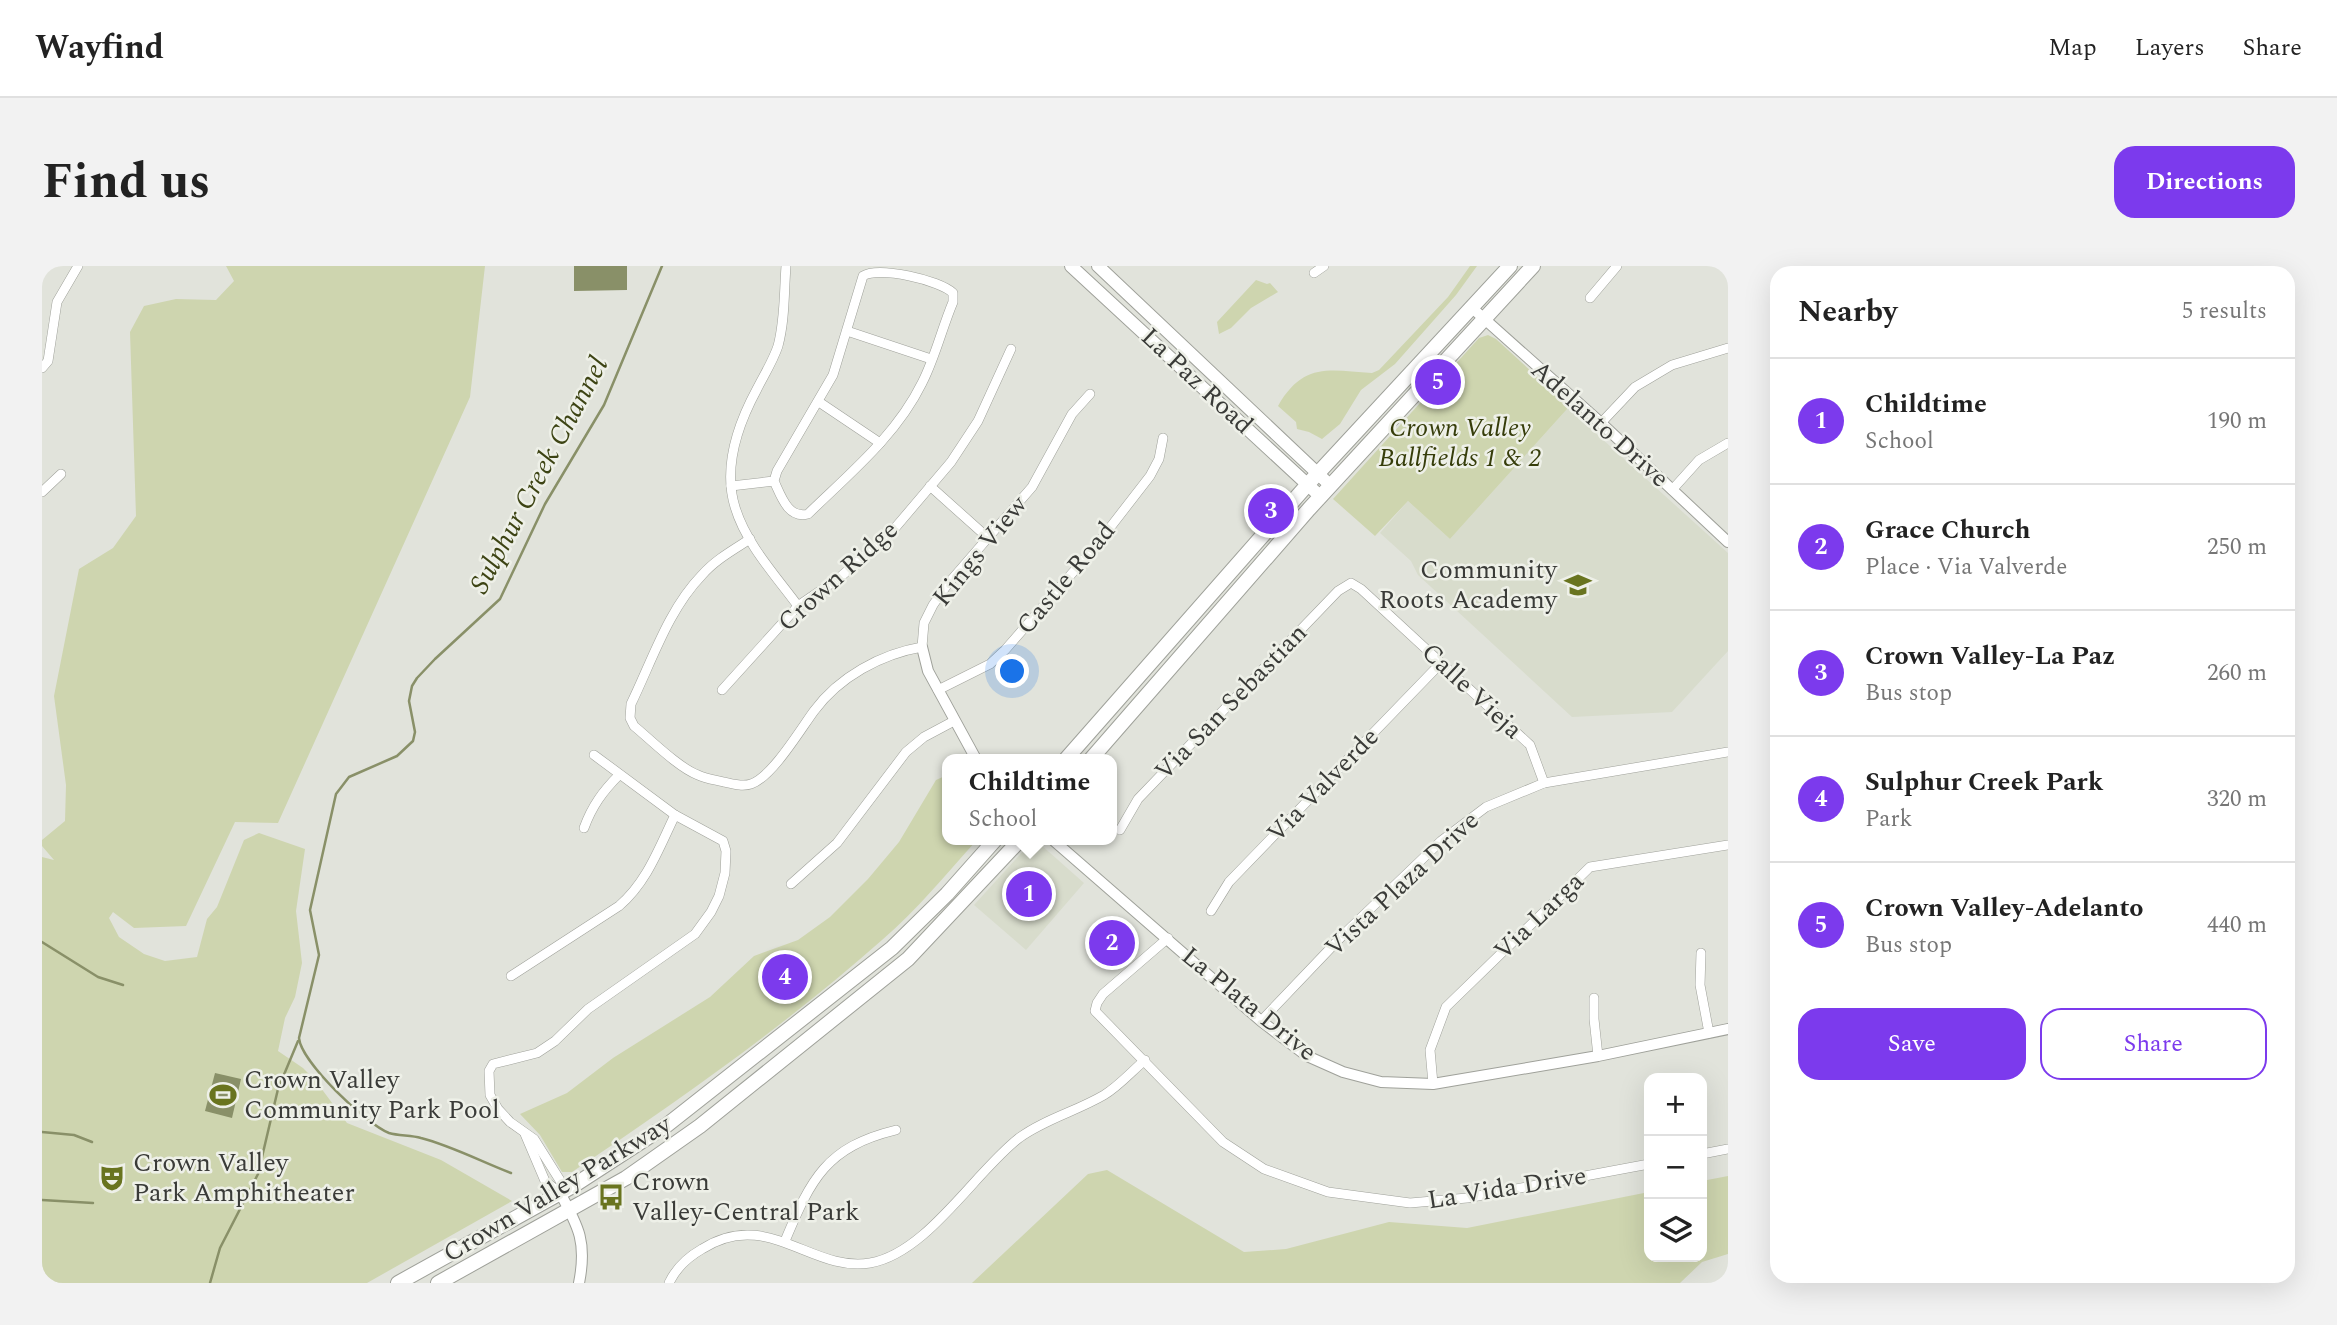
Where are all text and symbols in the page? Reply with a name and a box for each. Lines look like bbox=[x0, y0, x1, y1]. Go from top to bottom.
text: Wayfind bbox=[35, 23, 164, 73]
text: Map bbox=[2048, 30, 2097, 66]
text: Layers bbox=[2135, 30, 2205, 66]
text: Share bbox=[2243, 30, 2302, 66]
text: Find us bbox=[42, 145, 210, 220]
button: Directions bbox=[2114, 146, 2295, 218]
text: Nearby bbox=[1798, 289, 1897, 335]
text: 5 results bbox=[2182, 294, 2267, 329]
street label: La Paz Road bbox=[1132, 318, 1262, 444]
water label: Sulphur Creek Channel bbox=[458, 349, 620, 601]
street label: Adelanto Drive bbox=[1522, 351, 1678, 497]
pin: 5 bbox=[1415, 356, 1461, 408]
text: Childtime bbox=[1865, 384, 1987, 424]
text: 1 bbox=[1815, 404, 1827, 439]
text: 190 m bbox=[2207, 404, 2267, 439]
park label: Crown Valley Ballfields 1 & 2 bbox=[1379, 408, 1541, 478]
text: School bbox=[1865, 424, 1934, 459]
pin: 3 bbox=[1248, 485, 1294, 537]
street label: Kings View bbox=[923, 486, 1038, 615]
text: Grace Church bbox=[1865, 510, 2030, 550]
street label: Crown Ridge bbox=[769, 511, 907, 641]
street label: Castle Road bbox=[1007, 513, 1125, 643]
text: 2 bbox=[1815, 530, 1827, 565]
text: 250 m bbox=[2207, 530, 2267, 565]
place label: Community Roots Academy bbox=[1379, 550, 1559, 620]
text: Place · Via Valverde bbox=[1865, 550, 2067, 585]
school or university icon: Community Roots Academy bbox=[1563, 570, 1593, 600]
street label: Via San Sebastian bbox=[1145, 614, 1317, 790]
street label: Calle Vieja bbox=[1412, 633, 1532, 749]
text: Crown Valley-La Paz bbox=[1865, 636, 2115, 676]
your location bbox=[995, 654, 1029, 688]
text: 3 bbox=[1815, 656, 1827, 691]
text: 260 m bbox=[2207, 656, 2267, 691]
text: Bus stop bbox=[1865, 676, 1952, 711]
street label: Via Valverde bbox=[1257, 718, 1389, 852]
popup bbox=[942, 754, 1117, 845]
text: Childtime bbox=[969, 762, 1090, 802]
text: Sulphur Creek Park bbox=[1865, 762, 2103, 802]
text: 4 bbox=[1815, 782, 1827, 817]
text: 320 m bbox=[2207, 782, 2267, 817]
text: School bbox=[969, 802, 1037, 837]
street label: Vista Plaza Drive bbox=[1316, 802, 1488, 966]
text: Park bbox=[1865, 802, 1912, 837]
street label: Via Larga bbox=[1485, 862, 1594, 970]
pin: 1 bbox=[1006, 868, 1052, 920]
text: Crown Valley-Adelanto bbox=[1865, 888, 2144, 928]
text: 5 bbox=[1815, 908, 1827, 943]
text: 440 m bbox=[2207, 908, 2267, 943]
pin: 2 bbox=[1089, 917, 1135, 969]
text: Bus stop bbox=[1865, 928, 1952, 963]
street label: La Plata Drive bbox=[1172, 937, 1326, 1071]
pin: 4 bbox=[762, 951, 808, 1003]
button: Save bbox=[1798, 1008, 2026, 1080]
button: Share bbox=[2040, 1008, 2267, 1080]
place label: Crown Valley Community Park Pool bbox=[244, 1060, 500, 1130]
map controls bbox=[1644, 1073, 1707, 1262]
button: + bbox=[1644, 1073, 1707, 1136]
sports icon: Crown Valley Community Park Pool bbox=[208, 1080, 238, 1110]
street label: Crown Valley Parkway bbox=[435, 1104, 680, 1273]
button: − bbox=[1644, 1136, 1707, 1199]
place label: Crown Valley Park Amphitheater bbox=[133, 1143, 355, 1213]
street label: La Vida Drive bbox=[1425, 1156, 1589, 1220]
place label: Crown Valley-Central Park bbox=[632, 1162, 860, 1232]
theatre icon: Crown Valley Park Amphitheater bbox=[97, 1163, 127, 1193]
bus stop icon: Crown Valley-Central Park bbox=[596, 1182, 626, 1212]
button: layers bbox=[1644, 1199, 1707, 1262]

